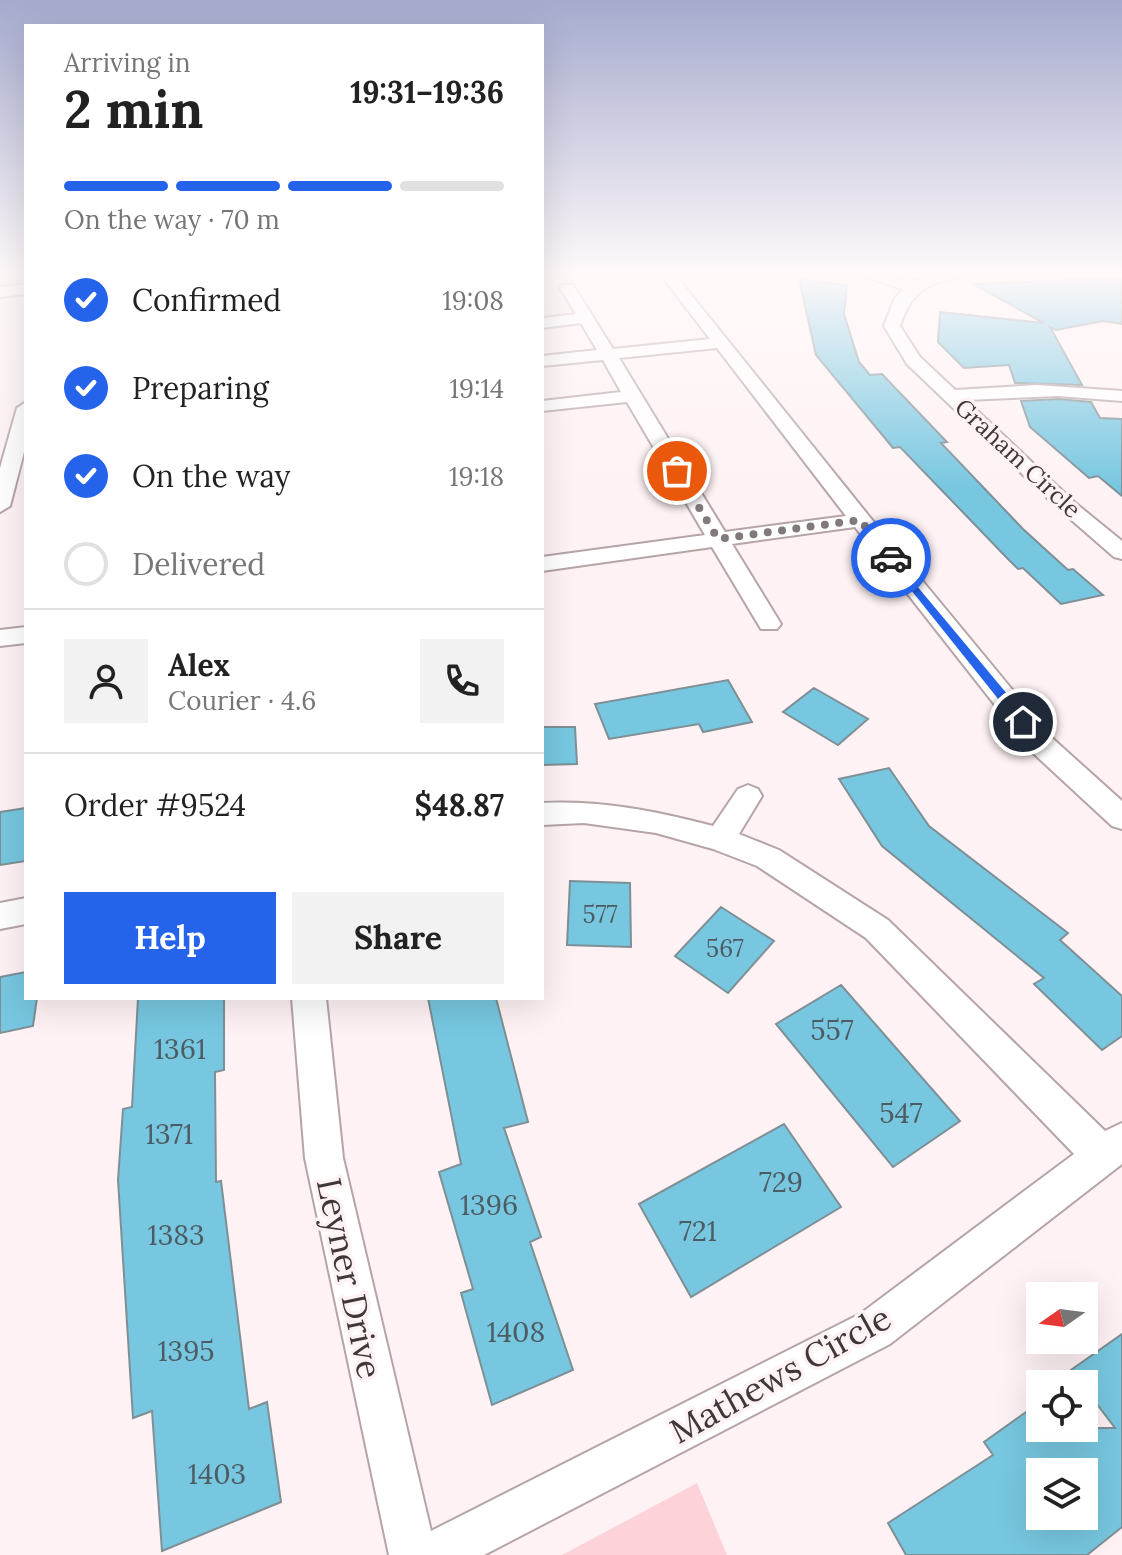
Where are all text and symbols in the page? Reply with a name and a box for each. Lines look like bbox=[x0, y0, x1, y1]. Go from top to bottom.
text: Arriving in bbox=[64, 46, 191, 79]
text: 19:31–19:36 bbox=[350, 73, 504, 111]
text: 2 min bbox=[64, 76, 203, 142]
text: On the way · 70 m bbox=[64, 203, 280, 236]
icon: check bbox=[64, 278, 108, 322]
text: Confirmed bbox=[132, 281, 281, 319]
text: 19:08 bbox=[442, 284, 504, 317]
icon: check bbox=[64, 366, 108, 410]
text: Preparing bbox=[132, 369, 269, 407]
text: 19:14 bbox=[449, 372, 504, 405]
street label: Graham Circle bbox=[948, 392, 1088, 524]
pin bbox=[643, 437, 711, 505]
icon: bag bbox=[655, 449, 699, 493]
icon: check bbox=[64, 454, 108, 498]
text: On the way bbox=[132, 457, 290, 495]
text: 19:18 bbox=[449, 460, 504, 493]
courier bbox=[851, 518, 931, 598]
icon: car bbox=[869, 536, 913, 580]
text: Delivered bbox=[132, 545, 265, 583]
button: person bbox=[64, 639, 148, 723]
button: phone bbox=[420, 639, 504, 723]
text: Alex bbox=[168, 646, 230, 684]
text: Courier · 4.6 bbox=[168, 684, 316, 717]
pin bbox=[989, 688, 1057, 756]
icon: home bbox=[1001, 700, 1045, 744]
text: Order #9524 bbox=[64, 786, 246, 824]
text: $48.87 bbox=[415, 786, 504, 824]
button: Help bbox=[64, 892, 276, 984]
button: Share bbox=[292, 892, 504, 984]
house number: 577 bbox=[582, 899, 618, 930]
house number: 567 bbox=[706, 933, 744, 964]
house number: 557 bbox=[810, 1012, 854, 1048]
house number: 1361 bbox=[154, 1031, 206, 1067]
house number: 547 bbox=[879, 1095, 923, 1131]
house number: 1371 bbox=[145, 1116, 193, 1152]
house number: 729 bbox=[759, 1164, 803, 1200]
street label: Leyner Drive bbox=[307, 1174, 392, 1382]
house number: 1396 bbox=[460, 1187, 518, 1223]
house number: 721 bbox=[679, 1213, 717, 1249]
house number: 1383 bbox=[147, 1217, 205, 1253]
north arrow bbox=[1026, 1282, 1098, 1354]
map controls bbox=[1026, 1282, 1098, 1530]
street label: Mathews Circle bbox=[662, 1296, 898, 1452]
house number: 1408 bbox=[487, 1314, 545, 1350]
house number: 1395 bbox=[157, 1333, 215, 1369]
button: locate bbox=[1026, 1370, 1098, 1442]
house number: 1403 bbox=[188, 1456, 246, 1492]
button: layers bbox=[1026, 1458, 1098, 1530]

